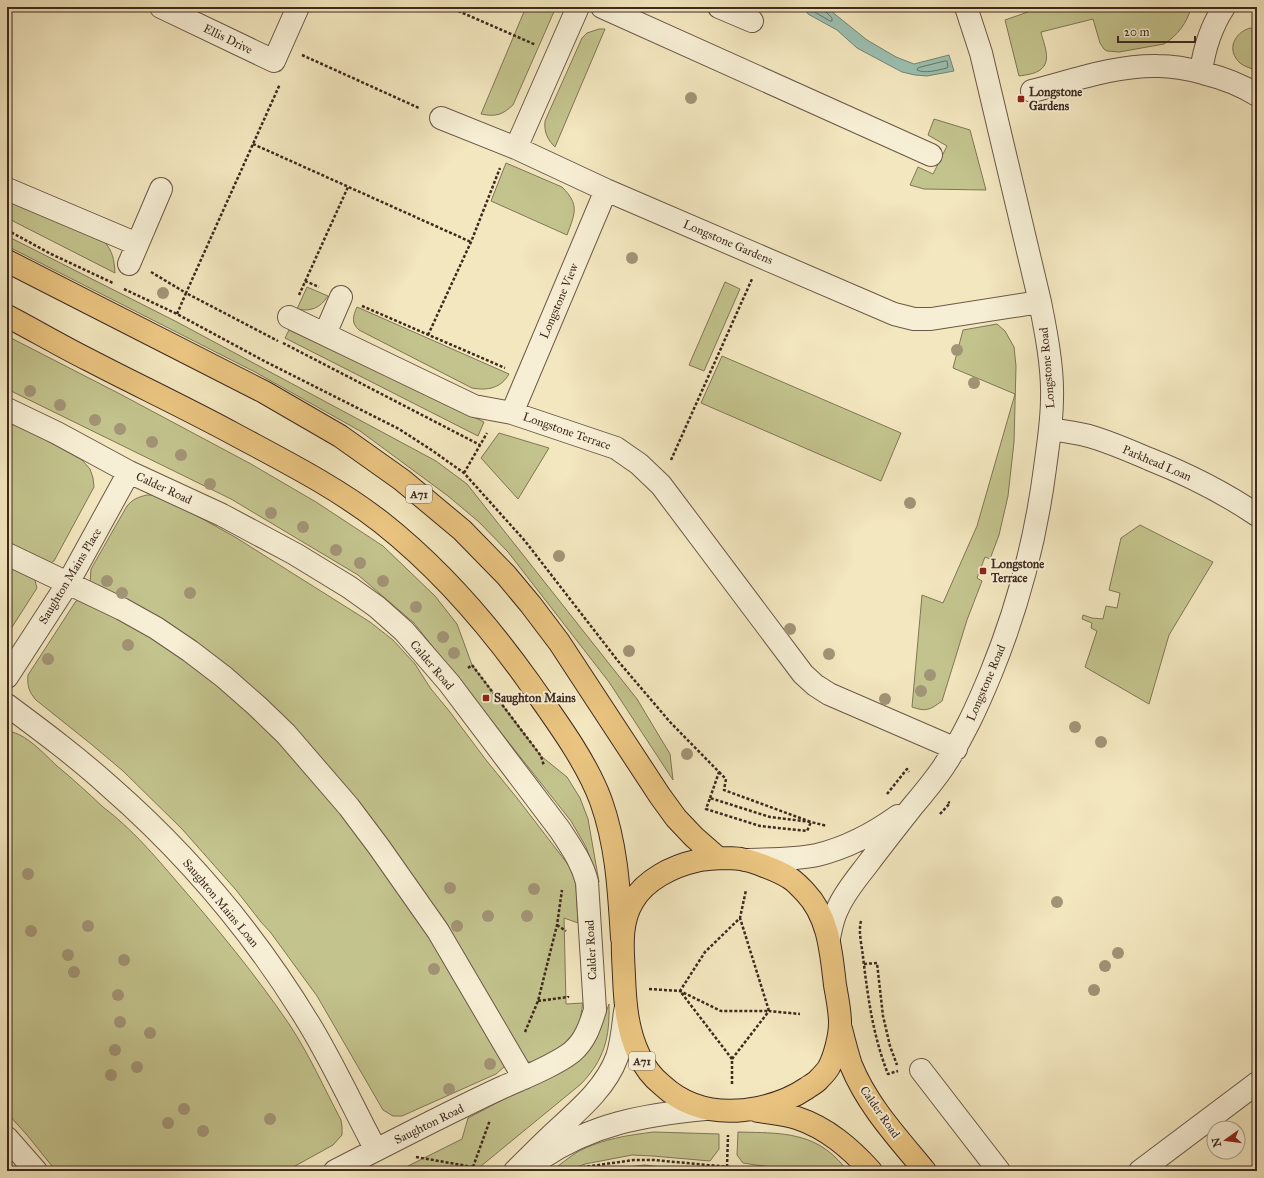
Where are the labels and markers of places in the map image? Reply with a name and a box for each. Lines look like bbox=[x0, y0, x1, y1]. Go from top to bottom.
place label: Longstone Gardens bbox=[1029, 85, 1082, 113]
marker: Longstone Gardens bbox=[1016, 94, 1026, 104]
place label: Longstone Terrace bbox=[990, 557, 1044, 585]
marker: Longstone Terrace bbox=[978, 566, 988, 576]
place label: Saughton Mains bbox=[494, 691, 576, 706]
marker: Saughton Mains bbox=[481, 693, 491, 703]

